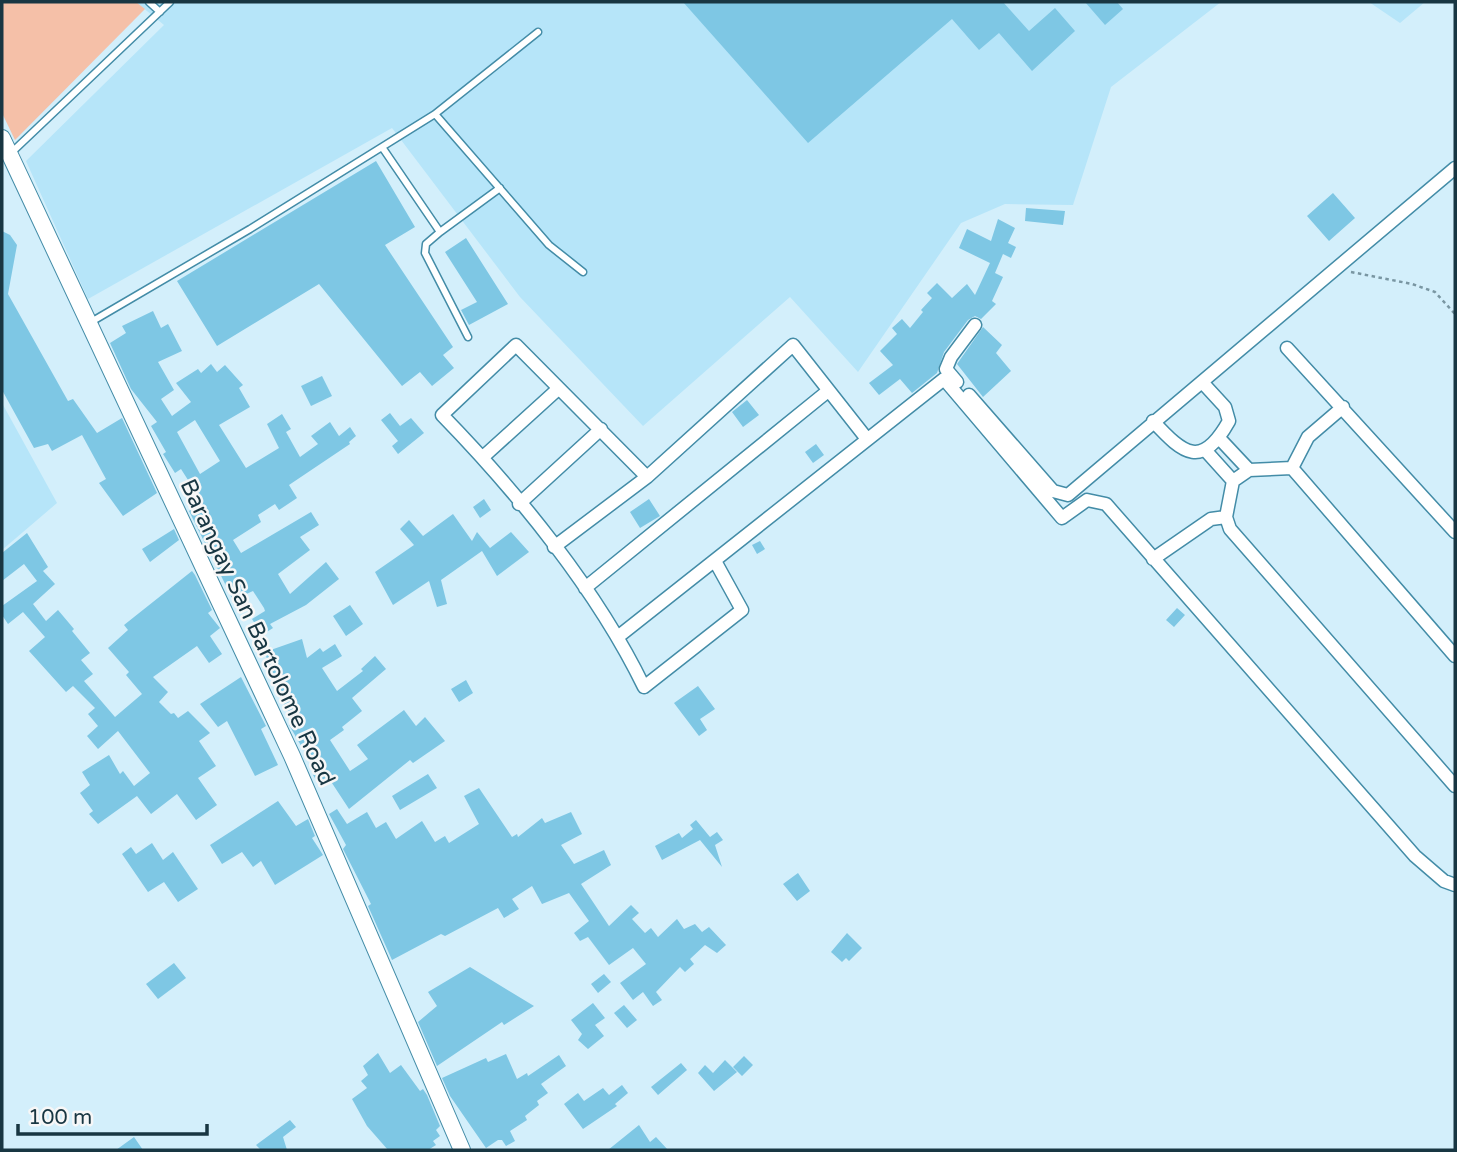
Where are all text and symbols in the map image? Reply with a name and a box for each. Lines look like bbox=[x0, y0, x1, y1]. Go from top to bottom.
street label: Barangay San Bartolome Road bbox=[174, 475, 341, 790]
scale bar bbox=[18, 1092, 206, 1136]
text: 100 m bbox=[28, 1105, 92, 1130]

